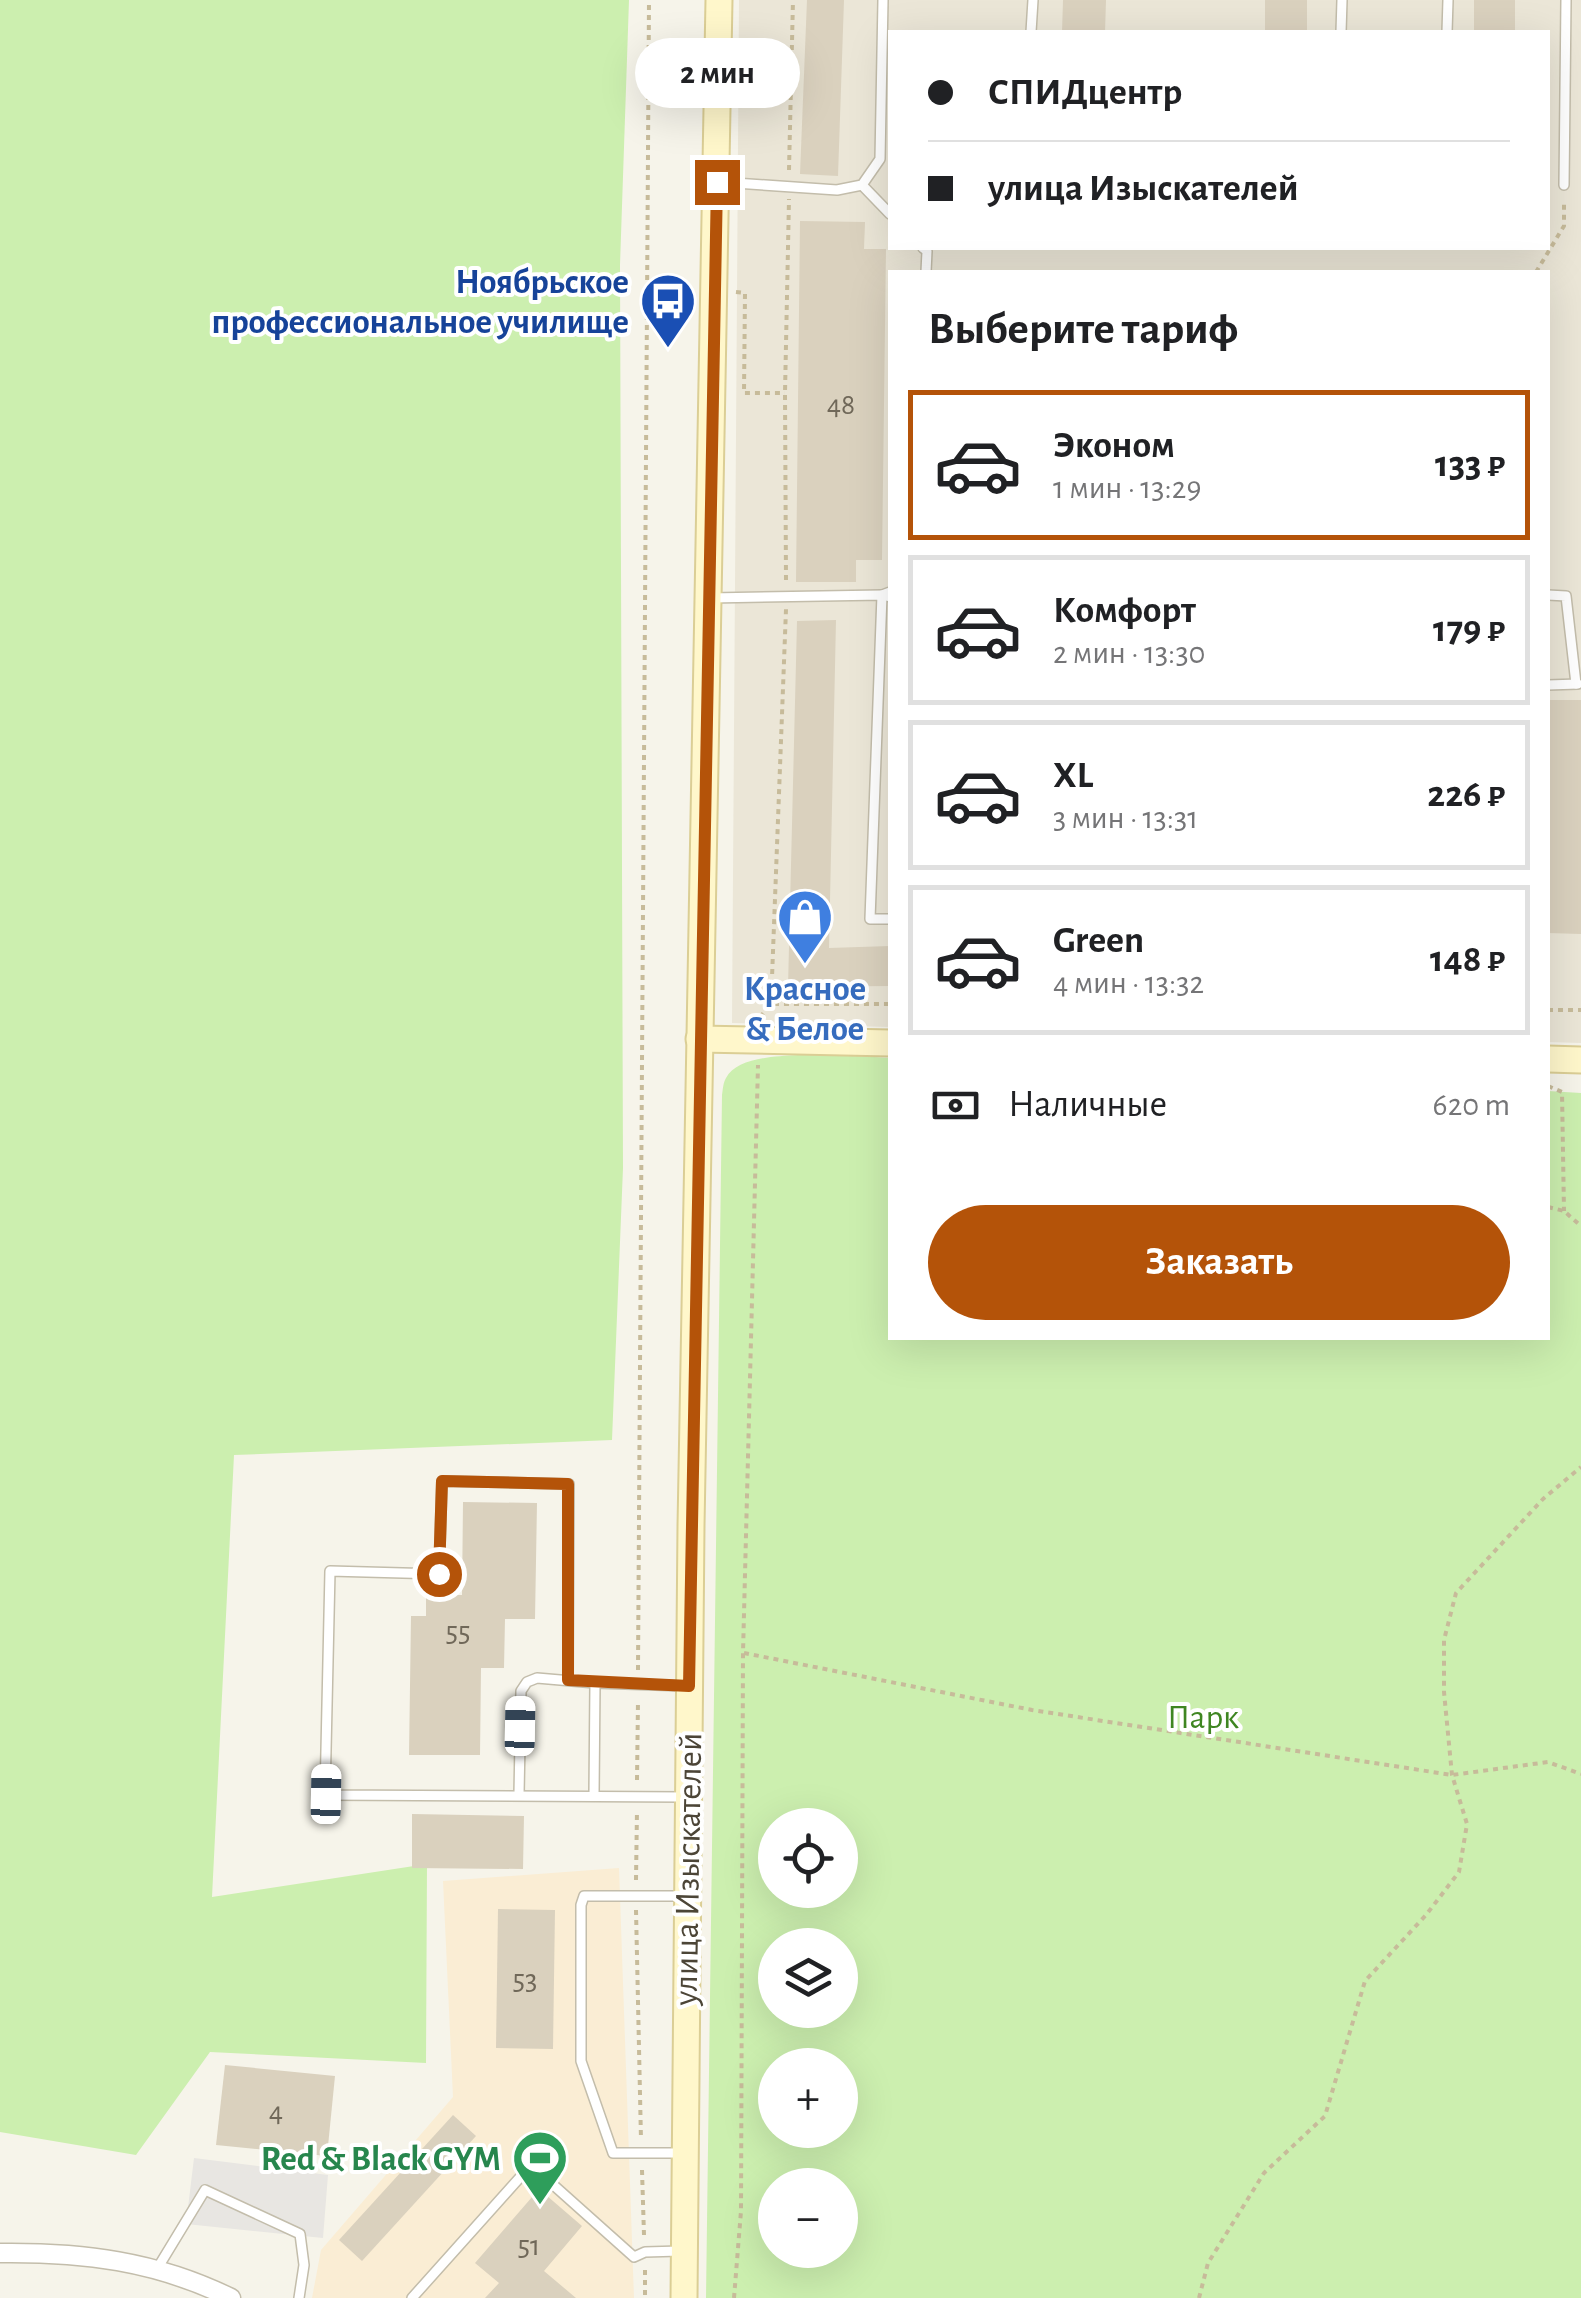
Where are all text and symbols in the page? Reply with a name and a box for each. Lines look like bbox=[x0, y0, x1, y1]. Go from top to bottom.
callout: 2 мин bbox=[634, 37, 800, 107]
text: 2 мин bbox=[680, 57, 755, 89]
text: СПИДцентр bbox=[988, 74, 1182, 112]
route end bbox=[695, 160, 740, 205]
text: улица Изыскателей bbox=[988, 170, 1299, 208]
place label: Ноябрьское профессиональное училище bbox=[212, 265, 629, 340]
bus stop icon: Ноябрьское профессиональное училище bbox=[638, 271, 698, 350]
text: Выберите тариф bbox=[928, 307, 1238, 352]
house number: 48 bbox=[827, 390, 855, 420]
icon: car bbox=[933, 420, 1023, 510]
text: Эконом bbox=[1053, 427, 1175, 465]
text: 133 ₽ bbox=[1435, 446, 1505, 484]
text: 1 мин · 13:29 bbox=[1053, 472, 1201, 504]
icon: car bbox=[933, 585, 1023, 675]
text: Комфорт bbox=[1053, 592, 1196, 630]
text: 179 ₽ bbox=[1433, 611, 1505, 649]
text: 2 мин · 13:30 bbox=[1053, 637, 1205, 669]
icon: car bbox=[933, 750, 1023, 840]
text: XL bbox=[1053, 757, 1093, 795]
text: 226 ₽ bbox=[1427, 776, 1505, 814]
text: 3 мин · 13:31 bbox=[1053, 802, 1198, 834]
shop icon: Красное & Белое bbox=[775, 887, 835, 966]
icon: car bbox=[933, 915, 1023, 1005]
text: Green bbox=[1053, 922, 1144, 960]
text: 148 ₽ bbox=[1430, 941, 1505, 979]
text: 4 мин · 13:32 bbox=[1053, 967, 1204, 999]
place label: Красное & Белое bbox=[744, 972, 866, 1047]
icon: cash bbox=[928, 1078, 983, 1133]
text: Наличные bbox=[1008, 1086, 1167, 1124]
text: 620 m bbox=[1433, 1089, 1510, 1121]
button: Заказать bbox=[928, 1205, 1510, 1320]
route start bbox=[417, 1552, 462, 1597]
house number: 55 bbox=[445, 1617, 471, 1647]
car bbox=[504, 1696, 536, 1756]
park label: Парк bbox=[1167, 1700, 1239, 1735]
street label: улица Изыскателей bbox=[669, 1732, 708, 2007]
car bbox=[310, 1764, 342, 1824]
map controls bbox=[758, 1808, 858, 2268]
button: locate bbox=[758, 1808, 858, 1908]
button: layers bbox=[758, 1928, 858, 2028]
house number: 53 bbox=[513, 1965, 537, 1995]
button: + bbox=[758, 2048, 858, 2148]
house number: 4 bbox=[269, 2097, 283, 2127]
sports icon: Red & Black GYM bbox=[510, 2128, 570, 2207]
place label: Red & Black GYM bbox=[261, 2142, 501, 2177]
button: − bbox=[758, 2168, 858, 2268]
house number: 51 bbox=[518, 2231, 540, 2261]

